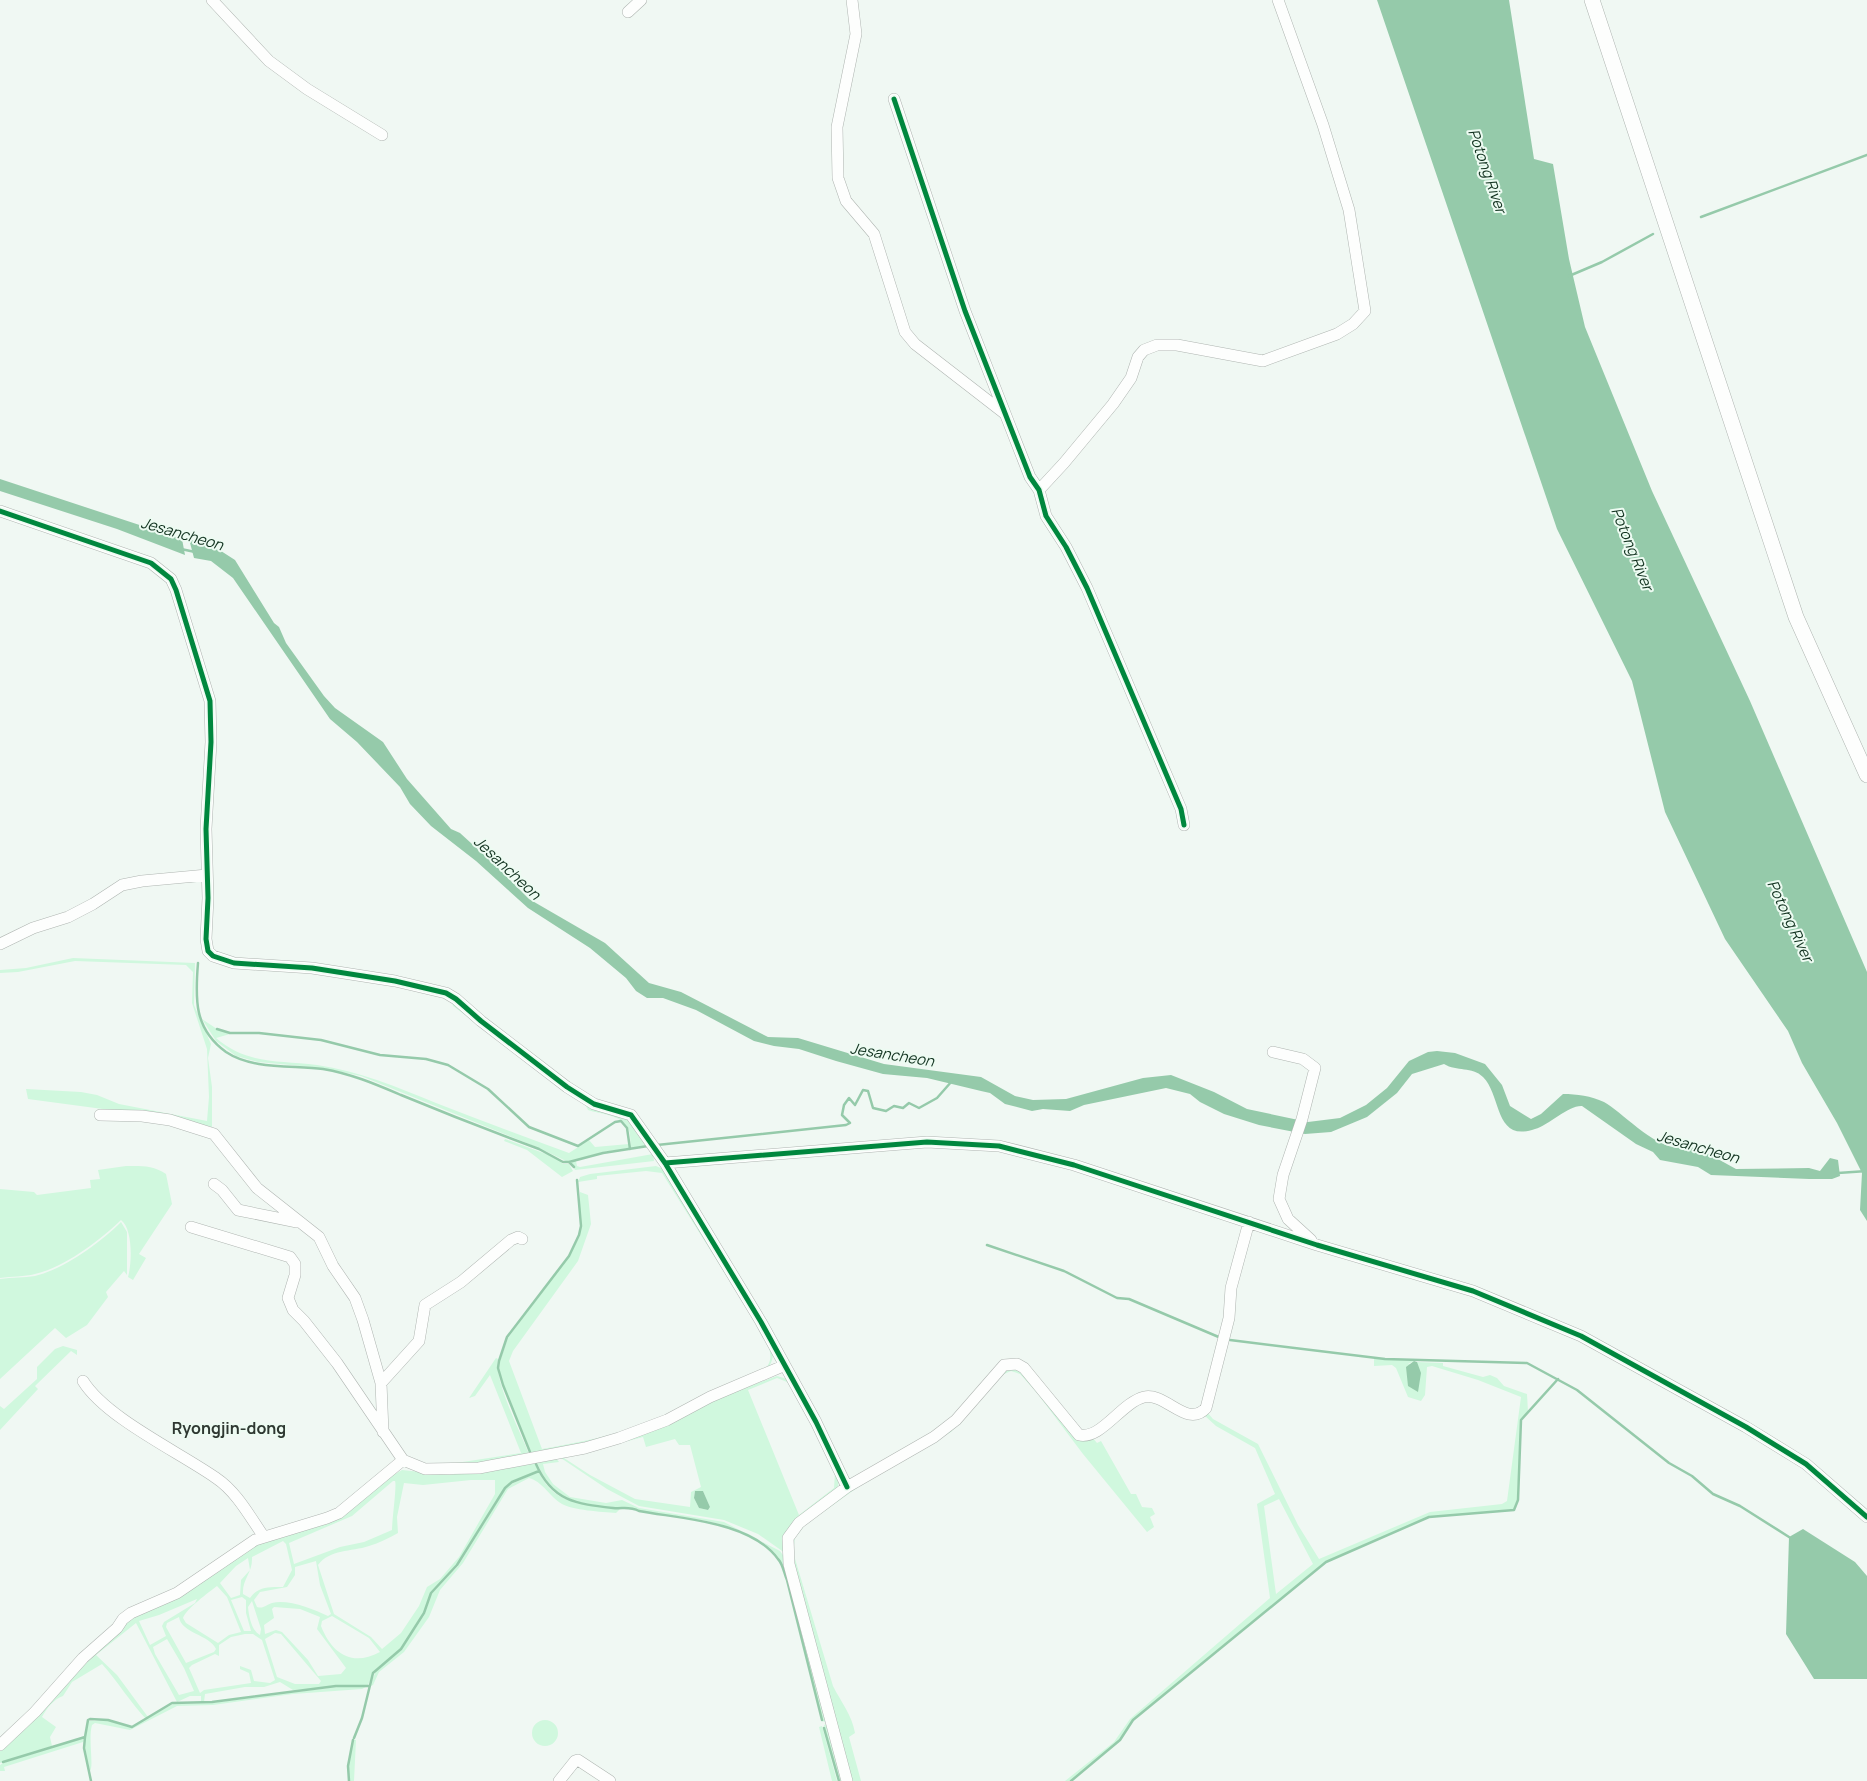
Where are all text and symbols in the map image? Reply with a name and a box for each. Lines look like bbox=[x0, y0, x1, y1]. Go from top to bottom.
water label: Potong River bbox=[1463, 126, 1513, 218]
water label: Potong River bbox=[1606, 504, 1660, 596]
water label: Jesancheon bbox=[139, 512, 227, 556]
water label: Jesancheon bbox=[469, 831, 546, 905]
water label: Potong River bbox=[1762, 877, 1820, 967]
water label: Jesancheon bbox=[849, 1038, 937, 1072]
water label: Jesancheon bbox=[1655, 1125, 1743, 1169]
district label: Ryongjin-dong bbox=[172, 1417, 286, 1439]

